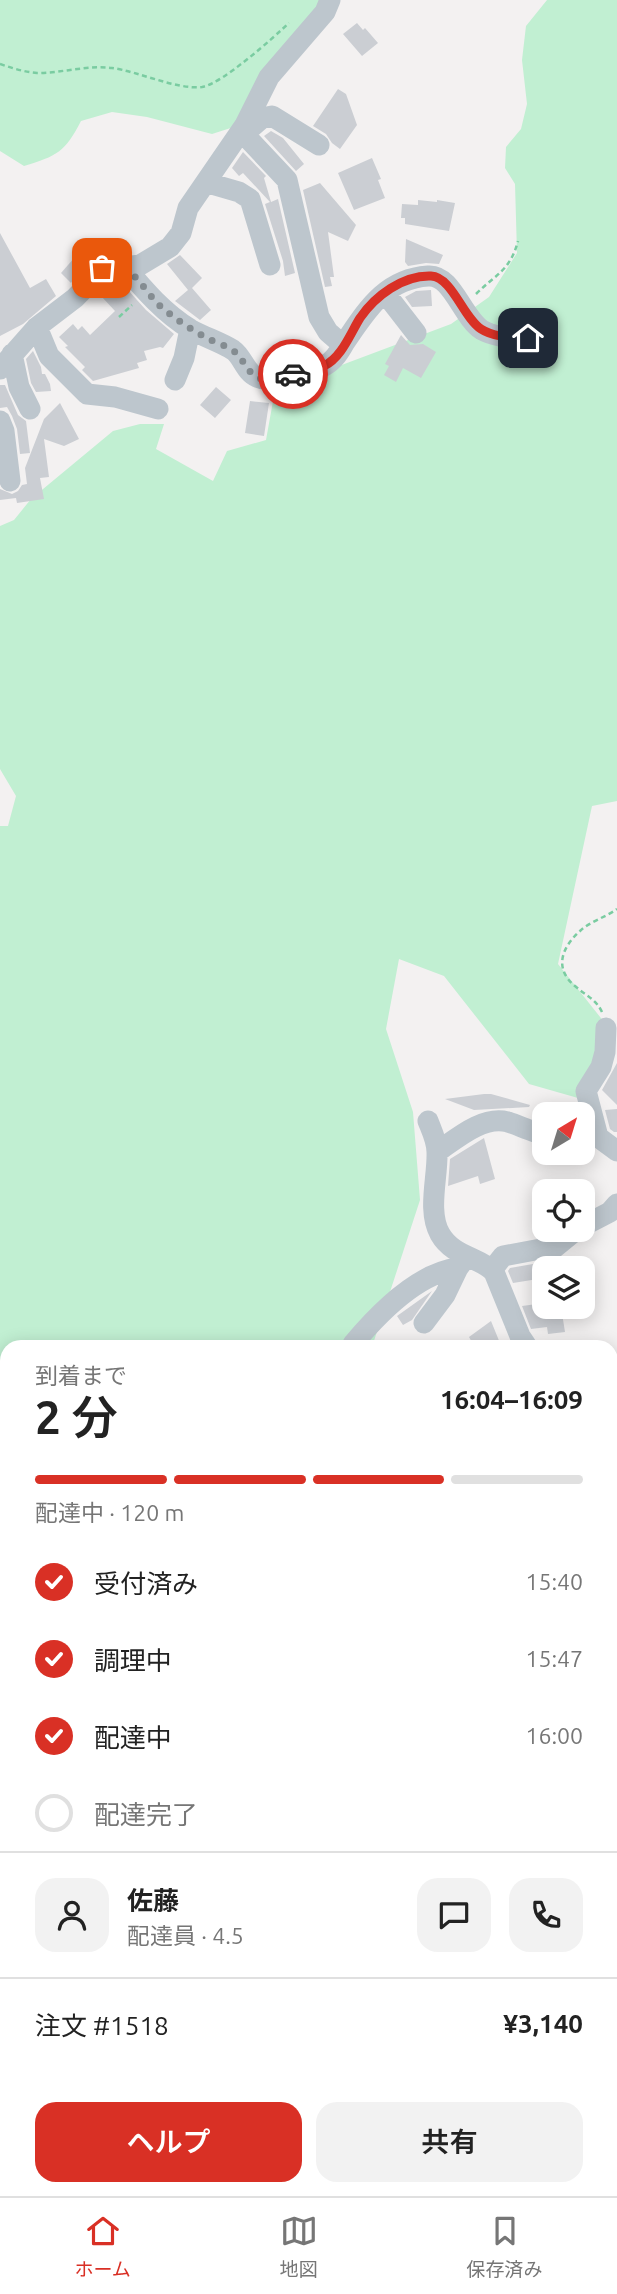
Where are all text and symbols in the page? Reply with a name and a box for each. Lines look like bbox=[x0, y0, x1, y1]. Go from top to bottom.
pin bbox=[72, 238, 132, 298]
icon: bag bbox=[83, 249, 121, 287]
pin bbox=[498, 308, 558, 368]
icon: home bbox=[509, 319, 547, 357]
courier bbox=[258, 339, 328, 409]
icon: car bbox=[274, 355, 312, 393]
north arrow bbox=[532, 1102, 595, 1166]
map controls bbox=[532, 1102, 595, 1319]
button: locate bbox=[532, 1179, 595, 1242]
button: layers bbox=[532, 1256, 595, 1319]
text: 到着まで bbox=[35, 1363, 127, 1388]
text: 16:04–16:09 bbox=[440, 1385, 583, 1414]
text: 2 分 bbox=[35, 1391, 118, 1443]
text: 配達中 · 120 m bbox=[35, 1500, 184, 1525]
icon: check bbox=[35, 1563, 73, 1601]
text: 受付済み bbox=[94, 1569, 198, 1598]
text: 15:40 bbox=[525, 1569, 583, 1594]
icon: check bbox=[35, 1640, 73, 1678]
text: 調理中 bbox=[94, 1646, 172, 1675]
text: 15:47 bbox=[525, 1646, 583, 1671]
icon: check bbox=[35, 1717, 73, 1755]
text: 配達中 bbox=[94, 1723, 172, 1752]
text: 16:00 bbox=[525, 1723, 583, 1748]
text: 配達完了 bbox=[94, 1800, 198, 1829]
button: person bbox=[35, 1878, 109, 1952]
button: chat bbox=[417, 1878, 491, 1952]
button: phone bbox=[509, 1878, 583, 1952]
text: 佐藤 bbox=[127, 1886, 179, 1915]
text: 配達員 · 4.5 bbox=[127, 1923, 244, 1948]
text: ¥3,140 bbox=[503, 2009, 583, 2038]
text: 注文 #1518 bbox=[35, 2011, 169, 2040]
button: ヘルプ bbox=[35, 2102, 302, 2182]
button: 共有 bbox=[316, 2102, 583, 2182]
tab: ホーム bbox=[74, 2212, 131, 2281]
tab: 地図 bbox=[280, 2212, 318, 2281]
tab: 保存済み bbox=[467, 2212, 543, 2281]

